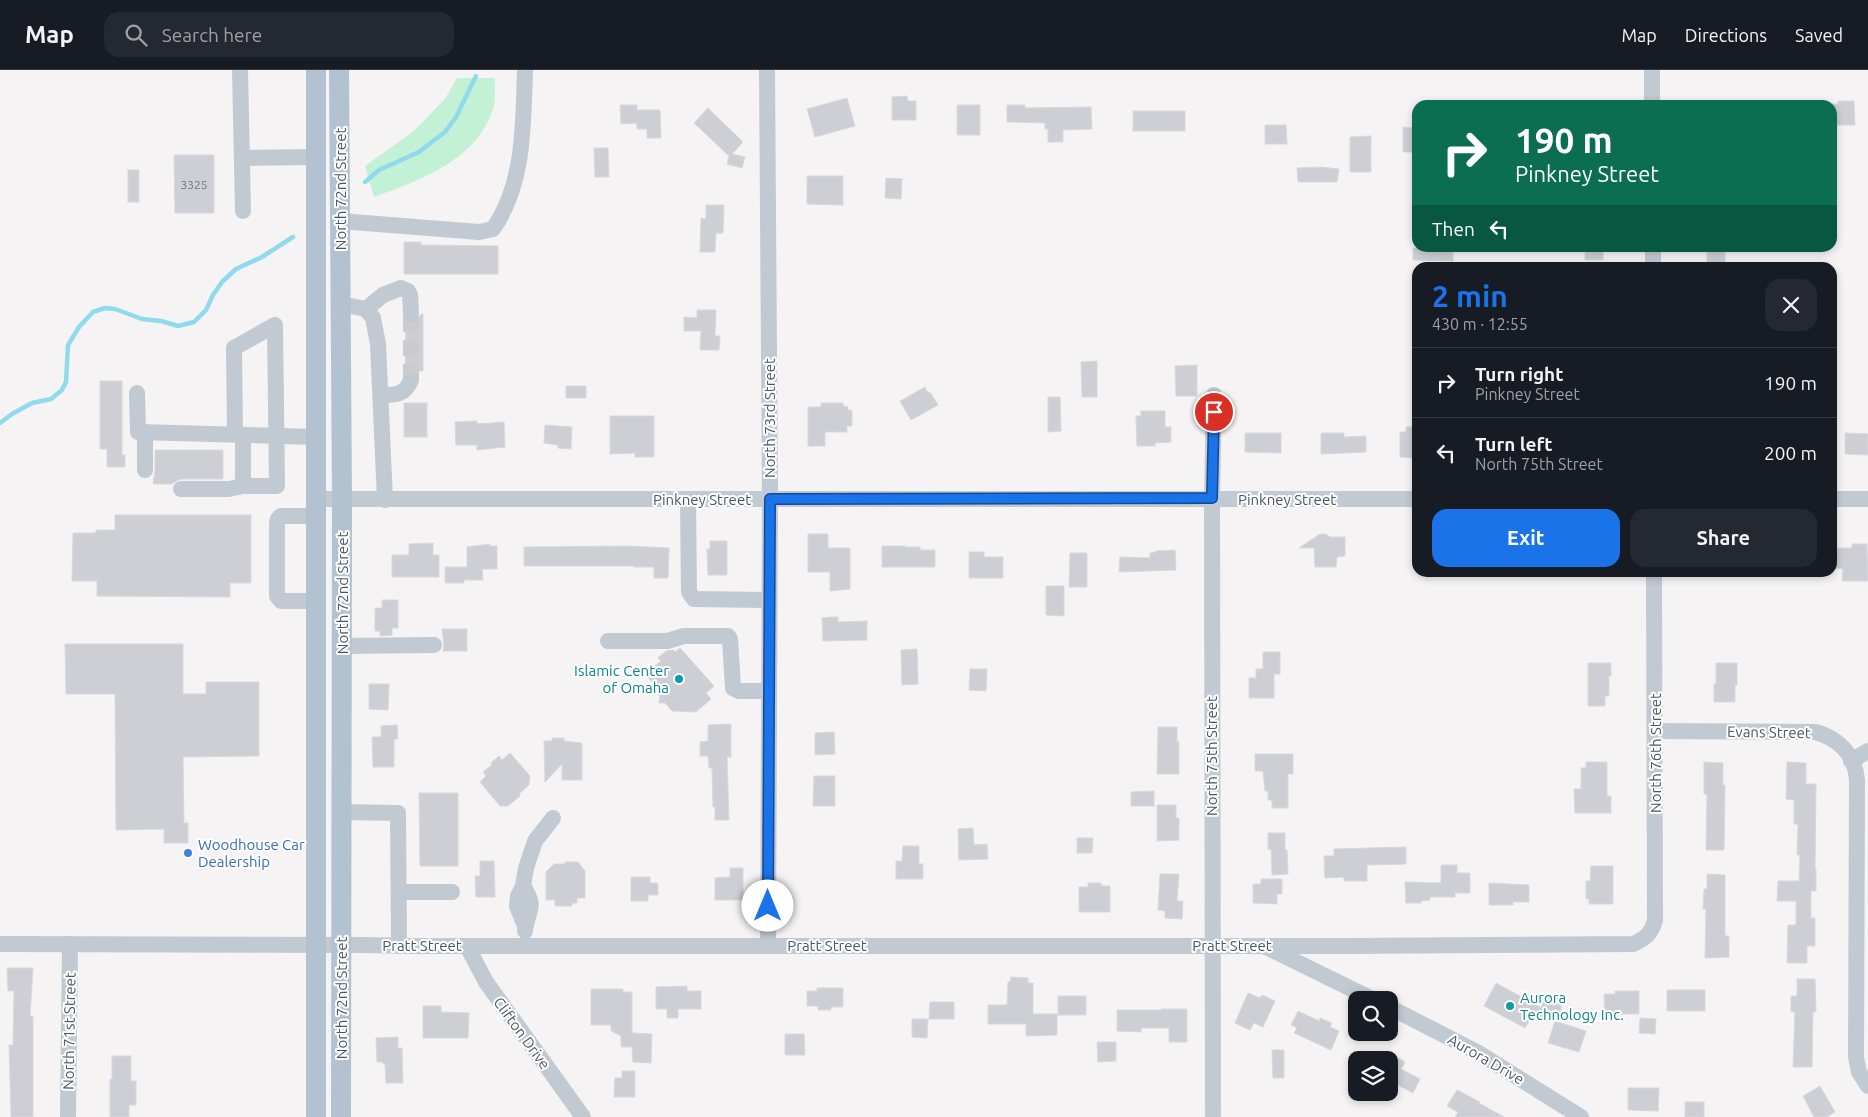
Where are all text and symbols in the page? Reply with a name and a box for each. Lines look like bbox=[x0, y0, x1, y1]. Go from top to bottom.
search box bbox=[104, 12, 454, 57]
text: Map bbox=[25, 21, 74, 48]
icon: search bbox=[122, 21, 150, 49]
text: Search here bbox=[162, 24, 262, 46]
text: Map bbox=[1621, 25, 1657, 45]
text: Directions bbox=[1685, 25, 1767, 45]
text: Saved bbox=[1795, 25, 1843, 45]
icon: right bbox=[1432, 120, 1497, 185]
text: 190 m bbox=[1515, 120, 1613, 160]
street label: North 72nd Street bbox=[332, 128, 349, 250]
text: Pinkney Street bbox=[1515, 161, 1659, 186]
house number: 3325 bbox=[180, 178, 208, 191]
icon: left bbox=[1485, 215, 1513, 243]
text: Then bbox=[1432, 218, 1475, 240]
text: 2 min bbox=[1432, 279, 1508, 313]
button: close bbox=[1765, 279, 1817, 331]
text: 430 m · 12:55 bbox=[1432, 315, 1528, 333]
street label: North 73rd Street bbox=[761, 358, 778, 478]
text: Turn right bbox=[1475, 363, 1563, 385]
icon: right bbox=[1432, 369, 1460, 397]
text: 190 m bbox=[1764, 372, 1817, 394]
text: Pinkney Street bbox=[1475, 385, 1580, 403]
pin bbox=[1193, 391, 1235, 433]
icon: arrive bbox=[1200, 398, 1228, 426]
text: Turn left bbox=[1475, 433, 1553, 455]
icon: left bbox=[1432, 439, 1460, 467]
text: 200 m bbox=[1764, 442, 1817, 464]
text: North 75th Street bbox=[1475, 455, 1603, 473]
street label: Pinkney Street bbox=[653, 491, 751, 508]
street label: Pinkney Street bbox=[1238, 491, 1336, 508]
button: Exit bbox=[1432, 509, 1620, 567]
button: Share bbox=[1630, 509, 1817, 567]
street label: North 72nd Street bbox=[334, 532, 351, 654]
place label: Islamic Center of Omaha bbox=[574, 662, 669, 696]
marker: Islamic Center of Omaha bbox=[673, 673, 685, 685]
street label: North 76th Street bbox=[1647, 693, 1664, 813]
street label: North 75th Street bbox=[1203, 696, 1220, 816]
street label: Evans Street bbox=[1727, 723, 1811, 741]
place label: Woodhouse Car Dealership bbox=[198, 836, 305, 870]
marker: Woodhouse Car Dealership bbox=[182, 847, 194, 859]
position arrow bbox=[741, 879, 793, 931]
street label: North 72nd Street bbox=[333, 937, 350, 1059]
street label: Pratt Street bbox=[382, 937, 462, 954]
street label: Pratt Street bbox=[787, 937, 867, 954]
street label: Pratt Street bbox=[1192, 937, 1272, 954]
street label: North 71st Street bbox=[59, 972, 79, 1090]
place label: Aurora Technology Inc. bbox=[1520, 989, 1624, 1023]
map controls bbox=[1348, 991, 1398, 1101]
button: search bbox=[1348, 991, 1398, 1041]
street label: Clifton Drive bbox=[490, 994, 554, 1072]
marker: Aurora Technology Inc. bbox=[1504, 1000, 1516, 1012]
street label: Aurora Drive bbox=[1445, 1030, 1527, 1088]
button: layers bbox=[1348, 1051, 1398, 1101]

